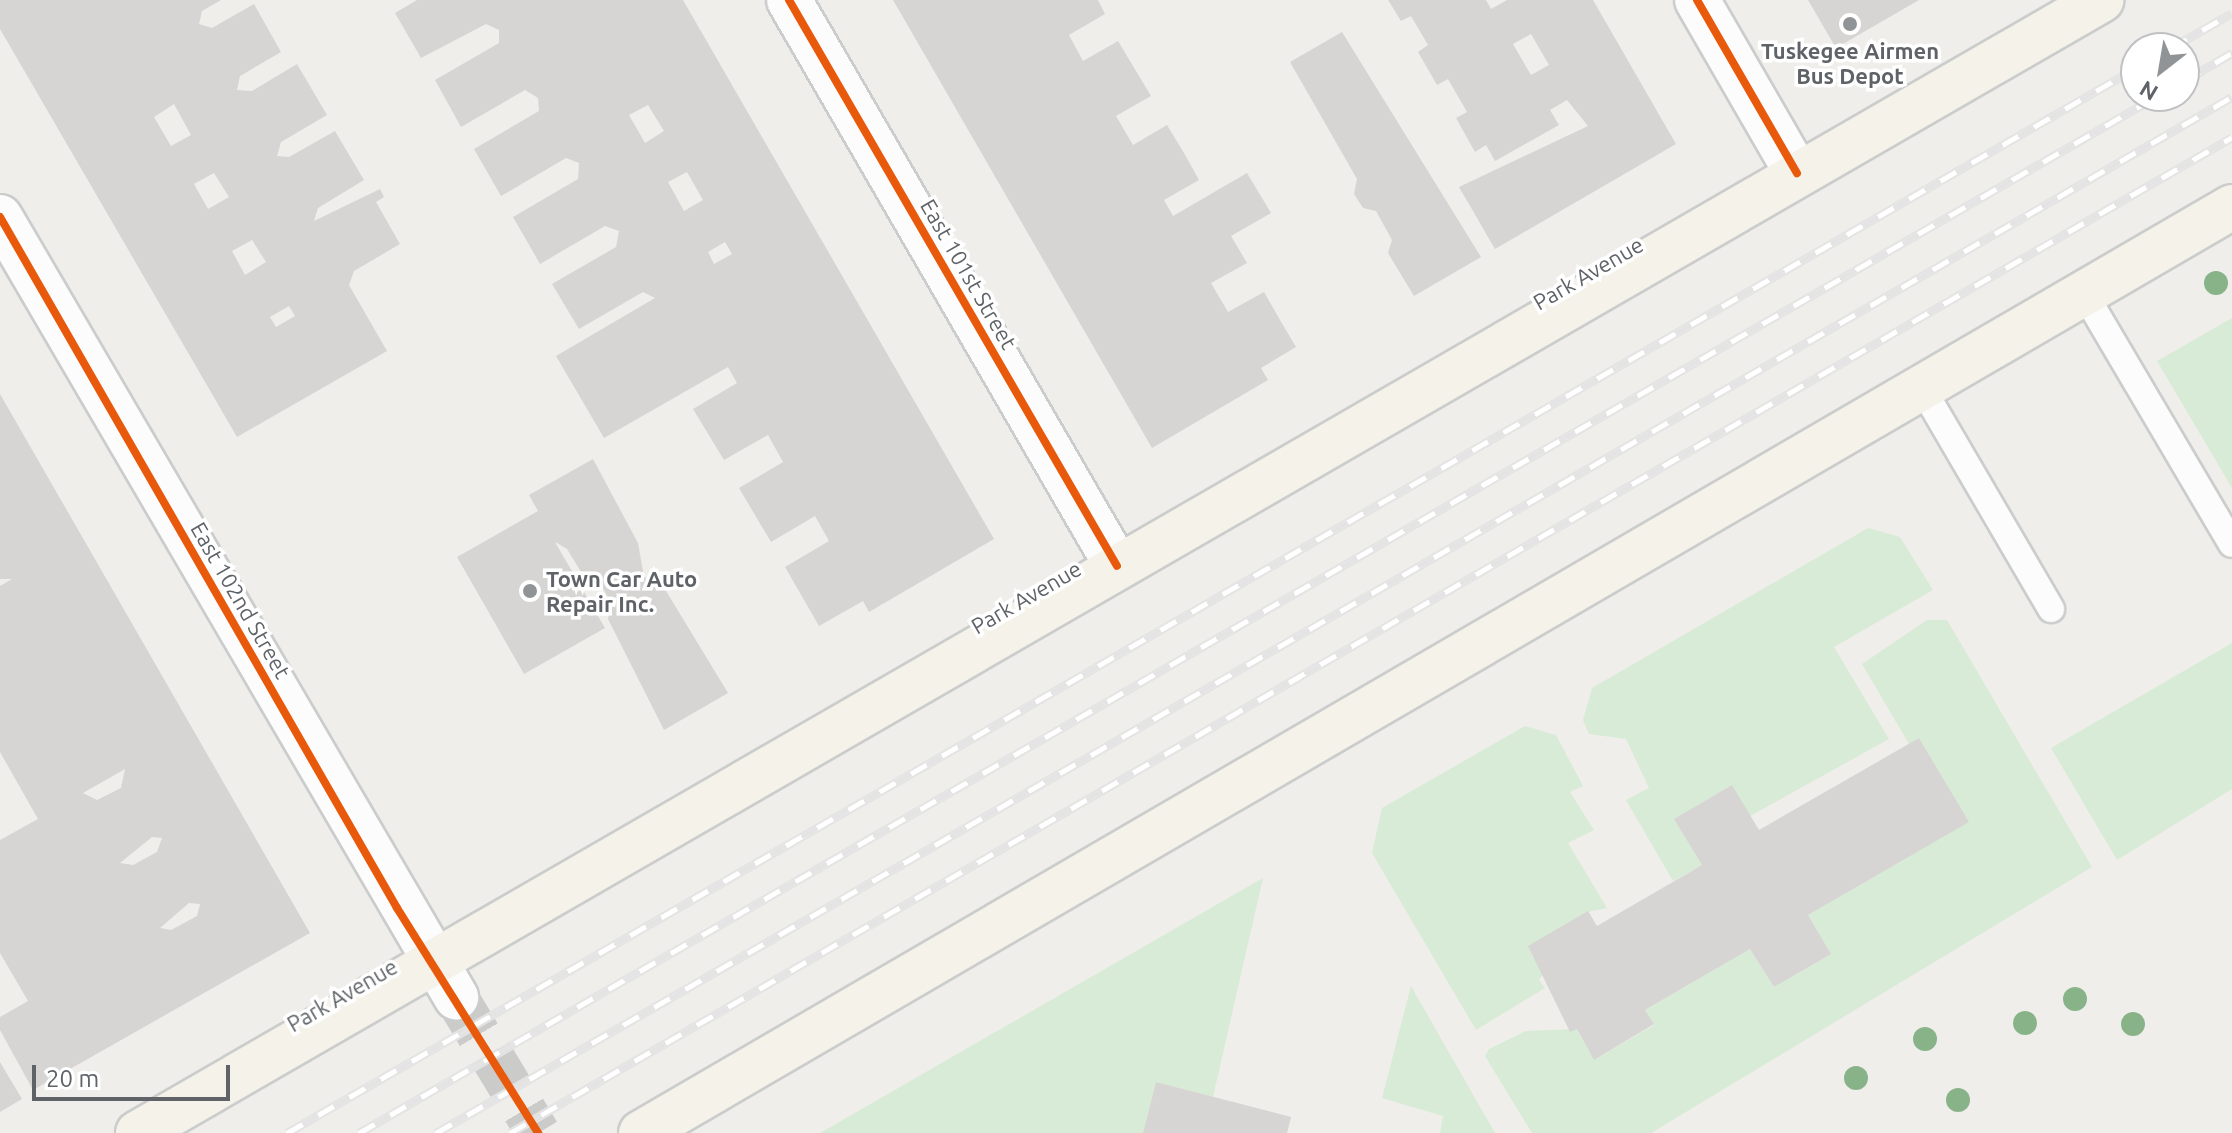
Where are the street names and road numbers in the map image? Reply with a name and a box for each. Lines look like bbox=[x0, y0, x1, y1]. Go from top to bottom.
street label: East 101st Street bbox=[915, 194, 1023, 354]
street label: Park Avenue bbox=[1528, 231, 1648, 315]
street label: East 102nd Street bbox=[186, 517, 296, 683]
street label: Park Avenue bbox=[966, 555, 1086, 639]
street label: Park Avenue bbox=[282, 953, 402, 1037]

